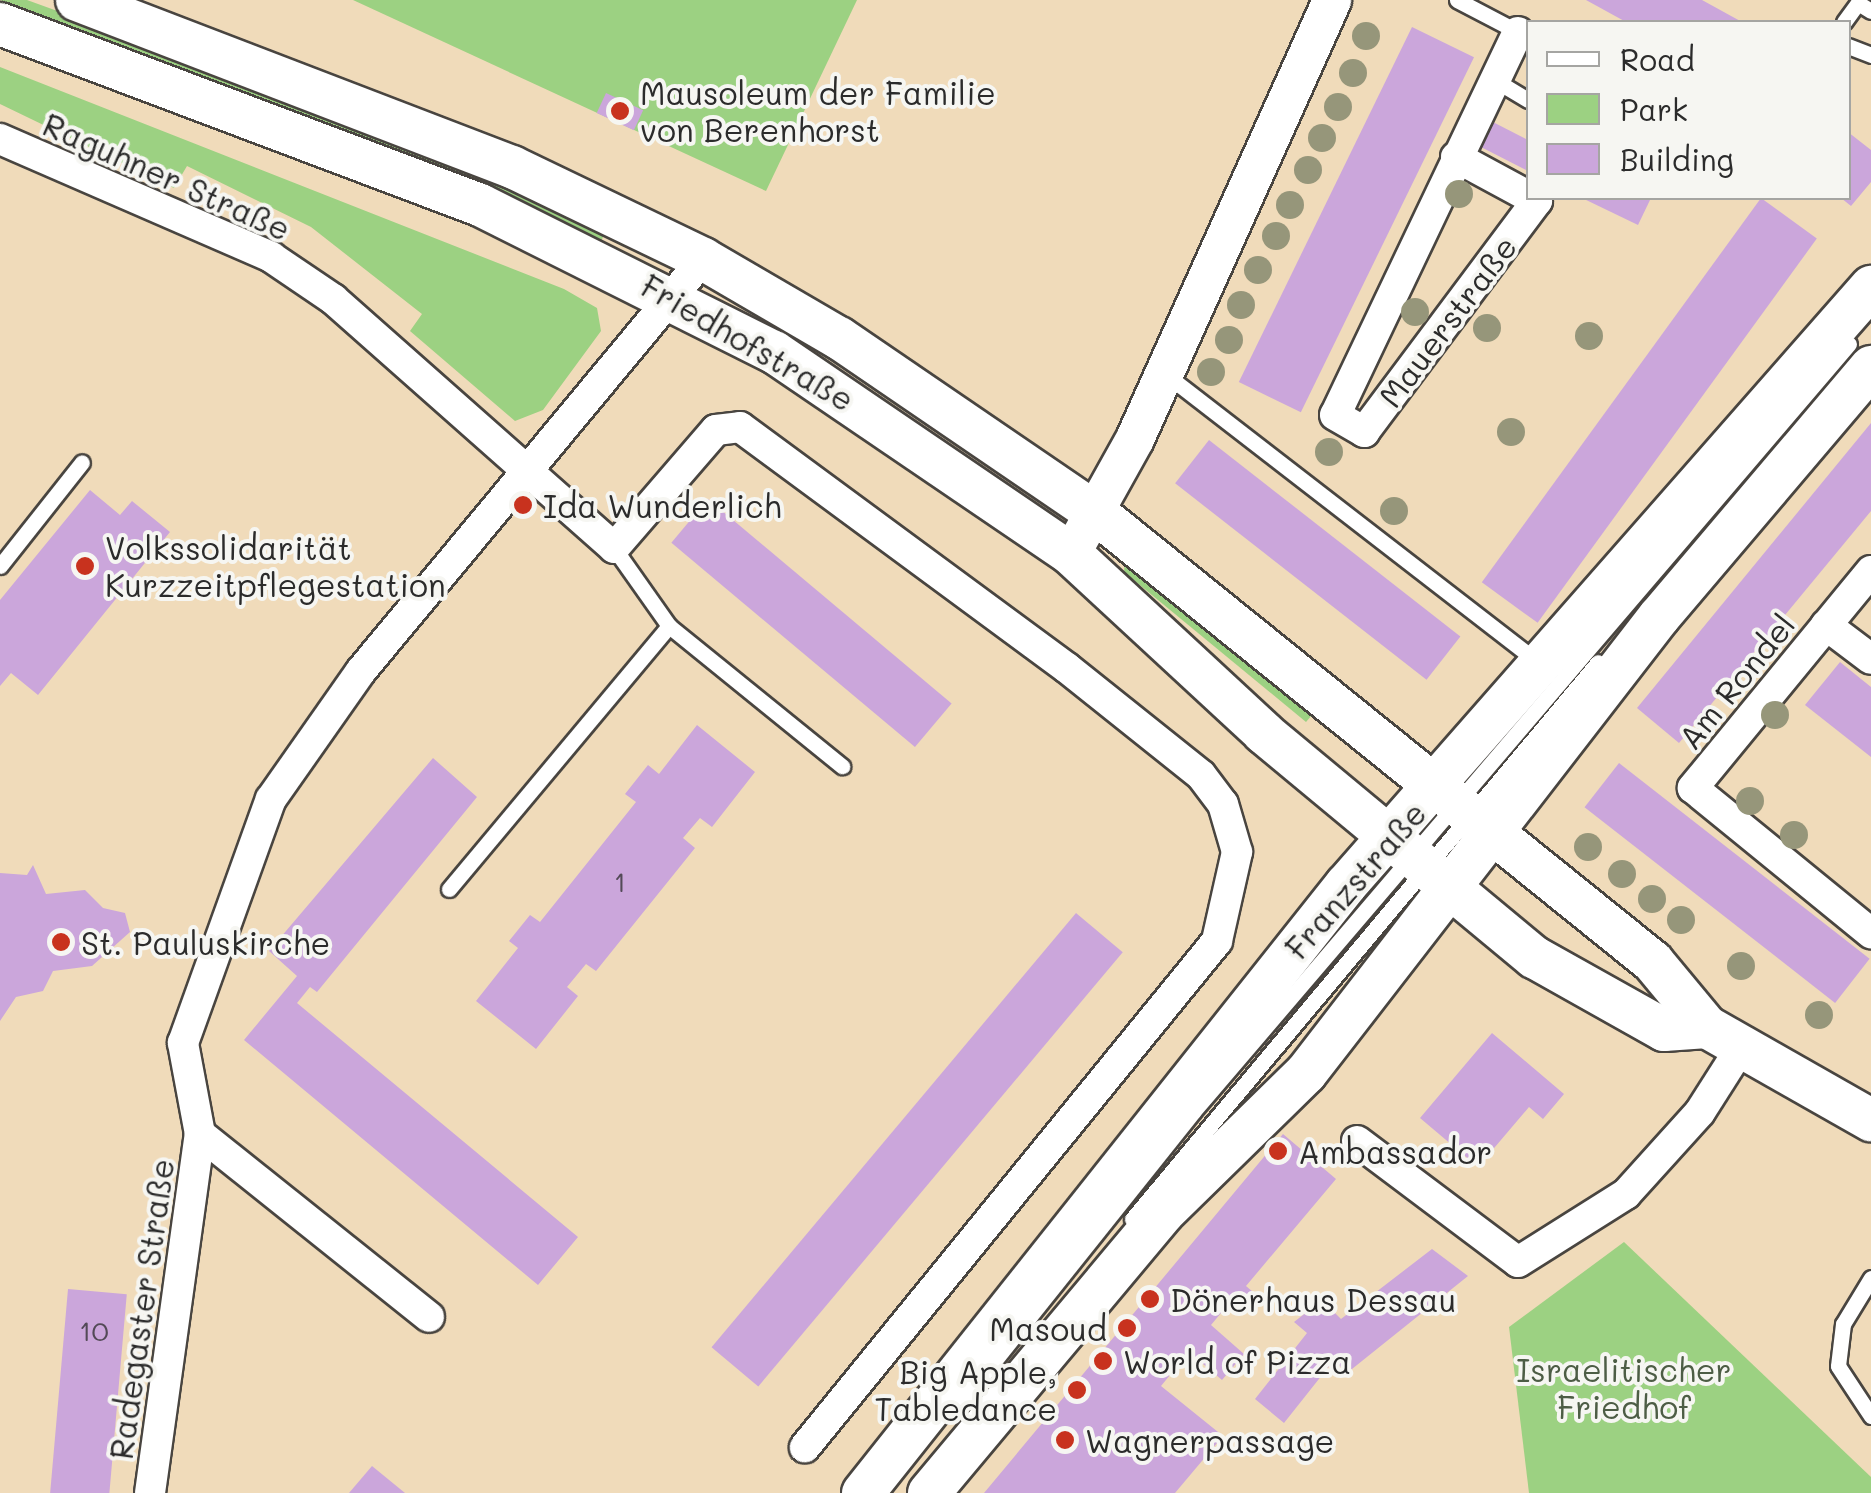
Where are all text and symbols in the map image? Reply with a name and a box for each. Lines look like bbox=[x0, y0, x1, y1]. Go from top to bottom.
legend bbox=[1526, 20, 1851, 200]
text: Road bbox=[1620, 39, 1695, 79]
place label: Mausoleum der Familie von Berenhorst bbox=[640, 74, 996, 149]
text: Park bbox=[1620, 89, 1688, 129]
marker: Mausoleum der Familie von Berenhorst bbox=[609, 100, 631, 122]
street label: Raguhner Straße bbox=[37, 104, 297, 248]
text: Building bbox=[1620, 139, 1734, 179]
street label: Mauerstraße bbox=[1370, 228, 1524, 414]
street label: Friedhofstraße bbox=[635, 266, 861, 418]
place label: Ida Wunderlich bbox=[543, 486, 782, 524]
marker: Ida Wunderlich bbox=[512, 494, 534, 516]
place label: Volkssolidarität Kurzzeitpflegestation bbox=[105, 529, 446, 604]
marker: Volkssolidarität Kurzzeitpflegestation bbox=[74, 555, 96, 577]
street label: Am Rondel bbox=[1670, 605, 1802, 757]
street label: Franzstraße bbox=[1276, 794, 1434, 966]
house number: 1 bbox=[614, 864, 626, 898]
place label: St. Pauluskirche bbox=[81, 923, 330, 961]
marker: St. Pauluskirche bbox=[50, 931, 72, 953]
place label: Ambassador bbox=[1298, 1132, 1492, 1170]
marker: Ambassador bbox=[1267, 1140, 1289, 1162]
street label: Radegaster Straße bbox=[101, 1156, 181, 1462]
place label: Dönerhaus Dessau bbox=[1170, 1280, 1456, 1318]
marker: Dönerhaus Dessau bbox=[1139, 1288, 1161, 1310]
place label: Masoud bbox=[989, 1309, 1107, 1347]
house number: 10 bbox=[79, 1313, 109, 1347]
marker: Masoud bbox=[1116, 1317, 1138, 1339]
place label: World of Pizza bbox=[1123, 1342, 1351, 1380]
marker: World of Pizza bbox=[1092, 1350, 1114, 1372]
park label: Israelitischer Friedhof bbox=[1516, 1351, 1732, 1426]
place label: Big Apple, Tabledance bbox=[874, 1353, 1057, 1428]
marker: Big Apple, Tabledance bbox=[1066, 1379, 1088, 1401]
place label: Wagnerpassage bbox=[1085, 1421, 1334, 1459]
marker: Wagnerpassage bbox=[1054, 1429, 1076, 1451]

